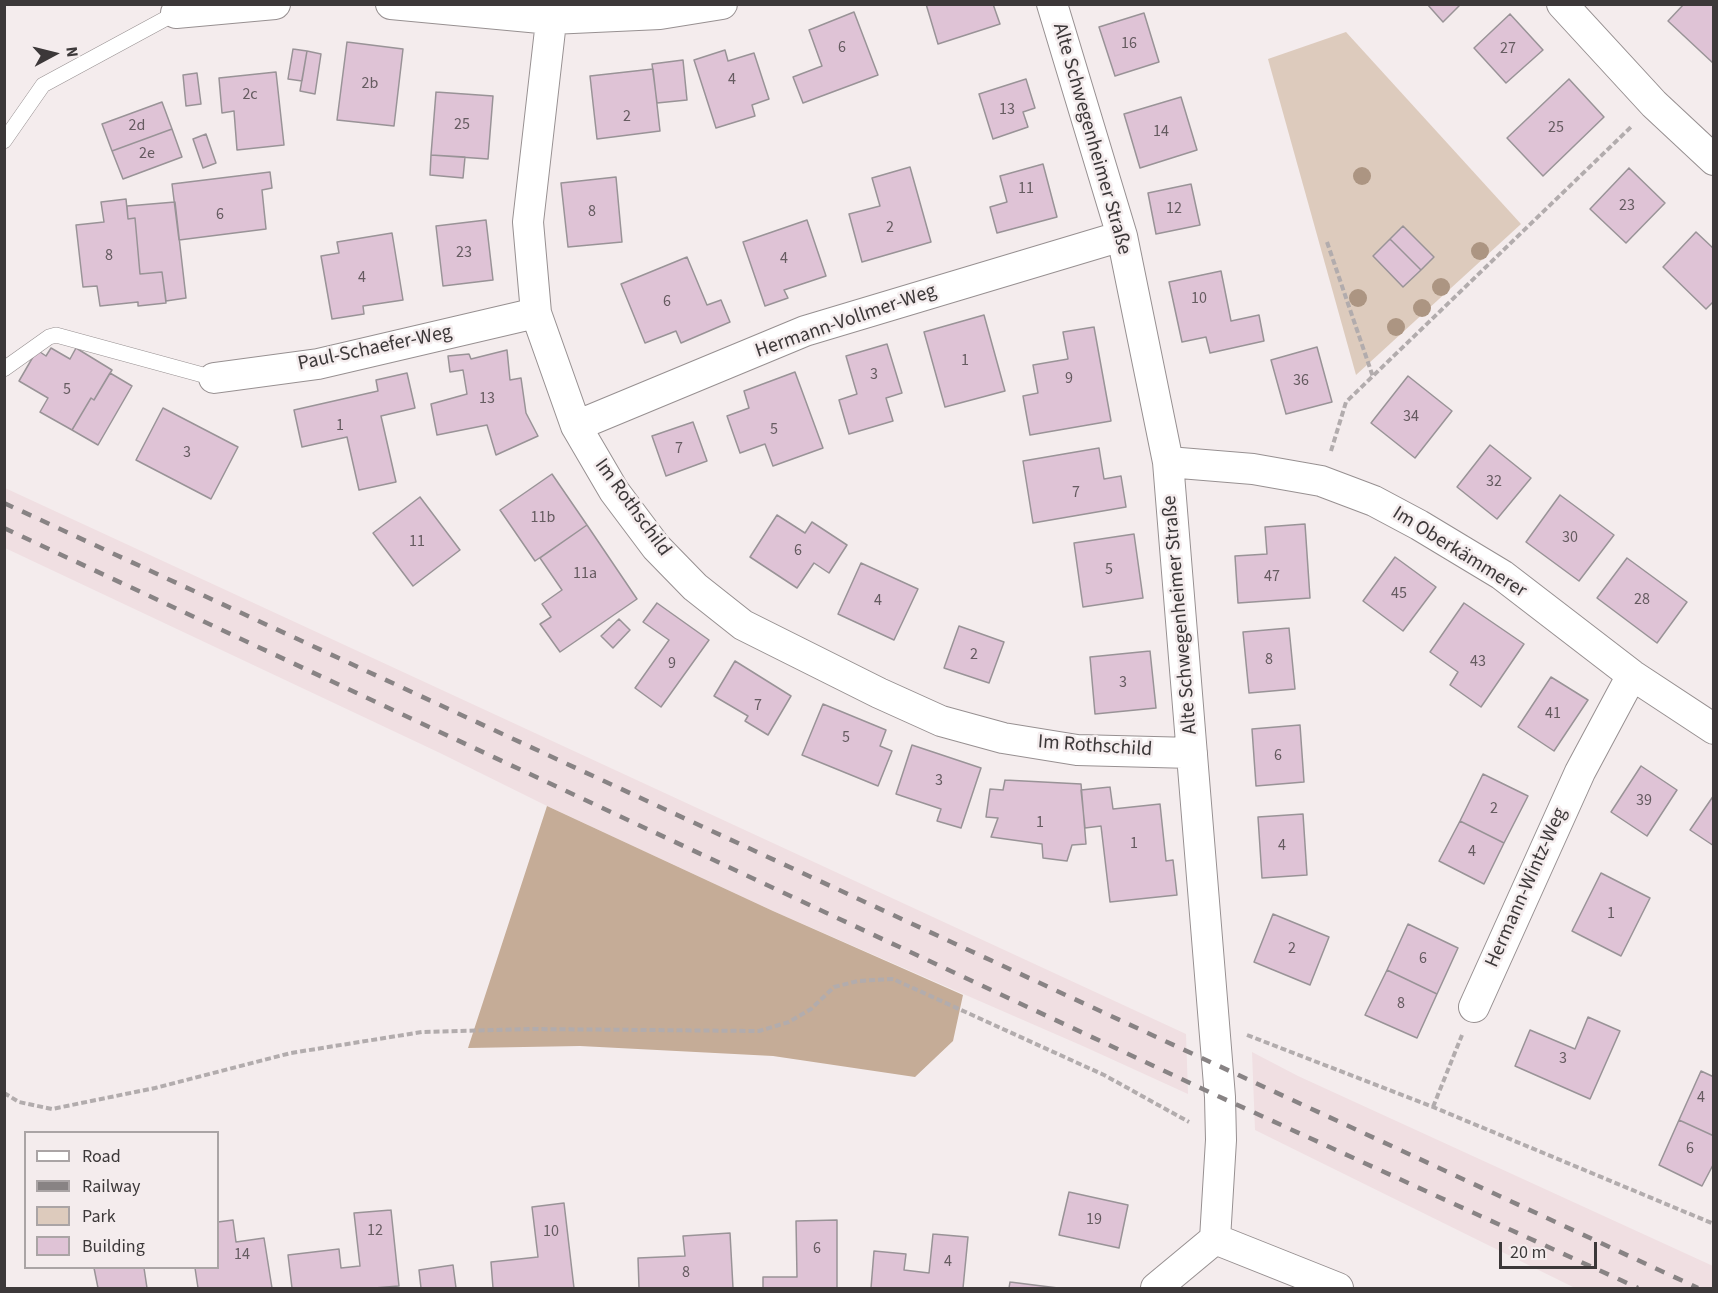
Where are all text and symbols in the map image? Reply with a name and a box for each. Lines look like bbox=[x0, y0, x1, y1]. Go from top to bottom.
street label: Alte Schwegenheimer Straße bbox=[1046, 20, 1136, 258]
north arrow bbox=[24, 24, 84, 84]
house number: 16 bbox=[1121, 34, 1137, 54]
house number: 6 bbox=[838, 38, 846, 58]
house number: 27 bbox=[1500, 39, 1516, 59]
text: N bbox=[60, 45, 83, 58]
house number: 4 bbox=[728, 70, 736, 90]
house number: 2b bbox=[362, 74, 378, 94]
house number: 2c bbox=[242, 85, 258, 105]
house number: 13 bbox=[999, 100, 1015, 120]
house number: 2 bbox=[623, 107, 631, 127]
house number: 25 bbox=[454, 115, 470, 135]
house number: 2d bbox=[129, 116, 145, 136]
house number: 25 bbox=[1548, 118, 1564, 138]
house number: 14 bbox=[1153, 122, 1169, 142]
house number: 2e bbox=[139, 144, 155, 164]
house number: 11 bbox=[1018, 179, 1034, 199]
house number: 23 bbox=[1619, 196, 1635, 216]
house number: 12 bbox=[1166, 199, 1182, 219]
house number: 8 bbox=[588, 202, 596, 222]
house number: 6 bbox=[216, 205, 224, 225]
house number: 2 bbox=[886, 218, 894, 238]
house number: 23 bbox=[456, 243, 472, 263]
house number: 8 bbox=[105, 246, 113, 266]
house number: 4 bbox=[780, 249, 788, 269]
house number: 4 bbox=[358, 268, 366, 288]
street label: Hermann-Vollmer-Weg bbox=[752, 280, 940, 364]
house number: 10 bbox=[1191, 289, 1207, 309]
house number: 6 bbox=[663, 292, 671, 312]
street label: Paul-Schaefer-Weg bbox=[296, 321, 454, 377]
house number: 1 bbox=[961, 351, 969, 371]
house number: 3 bbox=[870, 365, 878, 385]
house number: 9 bbox=[1065, 369, 1073, 389]
house number: 36 bbox=[1293, 371, 1309, 391]
house number: 5 bbox=[63, 380, 71, 400]
house number: 13 bbox=[479, 389, 495, 409]
house number: 34 bbox=[1403, 407, 1419, 427]
house number: 1 bbox=[336, 416, 344, 436]
house number: 5 bbox=[770, 420, 778, 440]
house number: 7 bbox=[675, 439, 683, 459]
house number: 3 bbox=[183, 443, 191, 463]
street label: Im Rothschild bbox=[589, 455, 675, 561]
house number: 32 bbox=[1486, 472, 1502, 492]
house number: 7 bbox=[1072, 483, 1080, 503]
street label: Alte Schwegenheimer Straße bbox=[1159, 494, 1203, 736]
street label: Im Oberkämmerer bbox=[1388, 502, 1530, 604]
house number: 11b bbox=[531, 508, 555, 528]
house number: 30 bbox=[1562, 528, 1578, 548]
house number: 11 bbox=[409, 532, 425, 552]
house number: 6 bbox=[794, 541, 802, 561]
house number: 5 bbox=[1105, 560, 1113, 580]
house number: 11a bbox=[573, 564, 597, 584]
house number: 47 bbox=[1264, 567, 1280, 587]
house number: 45 bbox=[1391, 584, 1407, 604]
house number: 28 bbox=[1634, 590, 1650, 610]
house number: 4 bbox=[874, 591, 882, 611]
house number: 2 bbox=[970, 645, 978, 665]
house number: 8 bbox=[1265, 650, 1273, 670]
house number: 43 bbox=[1470, 652, 1486, 672]
house number: 9 bbox=[668, 654, 676, 674]
house number: 3 bbox=[1119, 673, 1127, 693]
house number: 7 bbox=[754, 696, 762, 716]
house number: 41 bbox=[1545, 704, 1561, 724]
house number: 5 bbox=[842, 728, 850, 748]
street label: Im Rothschild bbox=[1037, 731, 1153, 763]
house number: 6 bbox=[1274, 746, 1282, 766]
house number: 3 bbox=[935, 771, 943, 791]
house number: 39 bbox=[1636, 791, 1652, 811]
house number: 2 bbox=[1490, 799, 1498, 819]
street label: Hermann-Wintz-Weg bbox=[1481, 804, 1573, 972]
house number: 1 bbox=[1036, 813, 1044, 833]
house number: 1 bbox=[1130, 834, 1138, 854]
house number: 4 bbox=[1278, 836, 1286, 856]
house number: 4 bbox=[1468, 842, 1476, 862]
house number: 1 bbox=[1607, 904, 1615, 924]
house number: 2 bbox=[1288, 939, 1296, 959]
house number: 6 bbox=[1419, 949, 1427, 969]
house number: 8 bbox=[1397, 994, 1405, 1014]
house number: 3 bbox=[1559, 1049, 1567, 1069]
house number: 4 bbox=[1697, 1088, 1705, 1108]
legend bbox=[24, 1131, 219, 1269]
house number: 6 bbox=[1686, 1139, 1694, 1159]
text: Road bbox=[82, 1144, 121, 1169]
text: Railway bbox=[82, 1174, 141, 1199]
text: Park bbox=[82, 1204, 116, 1229]
house number: 19 bbox=[1086, 1210, 1102, 1230]
house number: 12 bbox=[367, 1221, 383, 1241]
house number: 10 bbox=[543, 1222, 559, 1242]
scale bar bbox=[1502, 1230, 1600, 1268]
text: Building bbox=[82, 1234, 145, 1259]
house number: 6 bbox=[813, 1239, 821, 1259]
text: 20 m bbox=[1510, 1240, 1546, 1265]
house number: 14 bbox=[234, 1245, 250, 1265]
house number: 4 bbox=[944, 1252, 952, 1272]
house number: 8 bbox=[682, 1263, 690, 1283]

